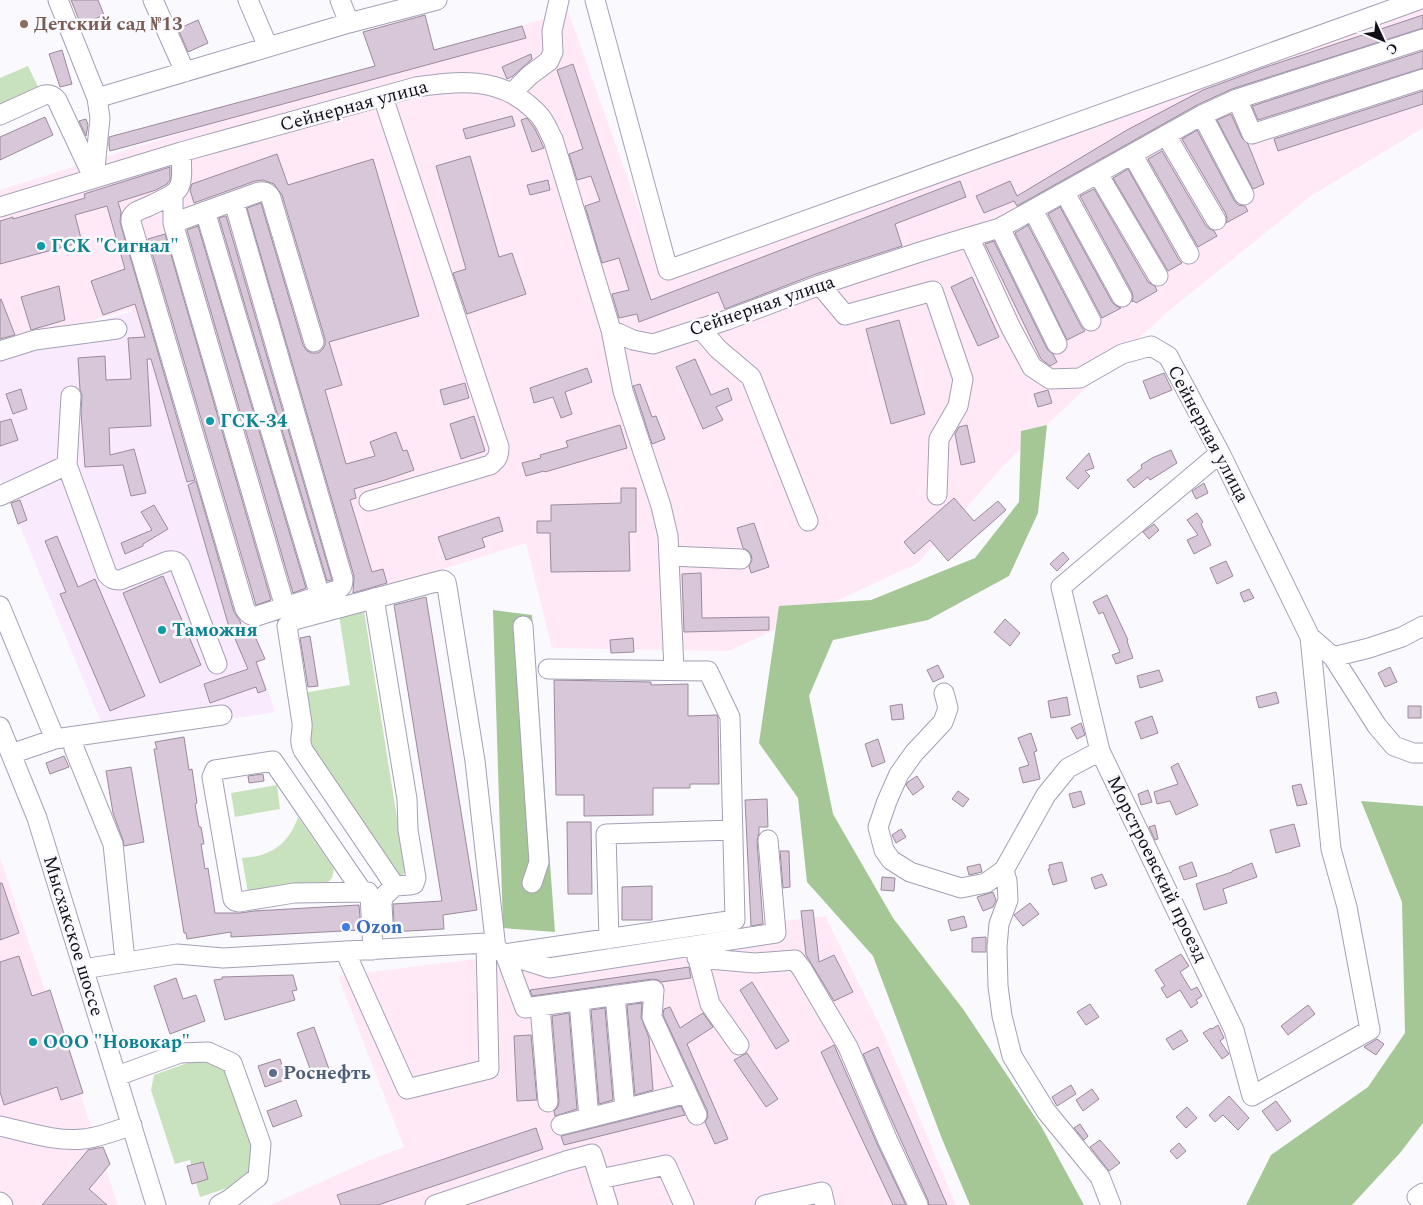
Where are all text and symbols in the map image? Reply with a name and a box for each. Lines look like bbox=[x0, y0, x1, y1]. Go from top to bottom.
place label: Детский сад №13 bbox=[34, 10, 183, 39]
north arrow bbox=[1358, 15, 1408, 65]
marker: Детский сад №13 bbox=[18, 18, 30, 30]
text: С bbox=[1381, 38, 1403, 60]
street label: Сейнерная улица bbox=[277, 72, 432, 140]
place label: ГСК "Сигнал" bbox=[51, 232, 179, 261]
marker: ГСК "Сигнал" bbox=[35, 240, 47, 252]
street label: Сейнерная улица bbox=[685, 267, 839, 345]
street label: Сейнерная улица bbox=[1159, 360, 1257, 509]
place label: ГСК-34 bbox=[220, 407, 288, 436]
marker: ГСК-34 bbox=[204, 415, 216, 427]
place label: Таможня bbox=[172, 616, 258, 645]
marker: Таможня bbox=[156, 624, 168, 636]
street label: Морстроевский проезд bbox=[1099, 770, 1215, 968]
street label: Мысхакское шоссе bbox=[35, 852, 111, 1020]
place label: Ozon bbox=[356, 913, 403, 942]
marker: Ozon bbox=[340, 921, 352, 933]
place label: ООО "Новокар" bbox=[43, 1028, 190, 1057]
marker: ООО "Новокар" bbox=[27, 1036, 39, 1048]
place label: Роснефть bbox=[283, 1059, 371, 1088]
marker: Роснефть bbox=[267, 1067, 279, 1079]

